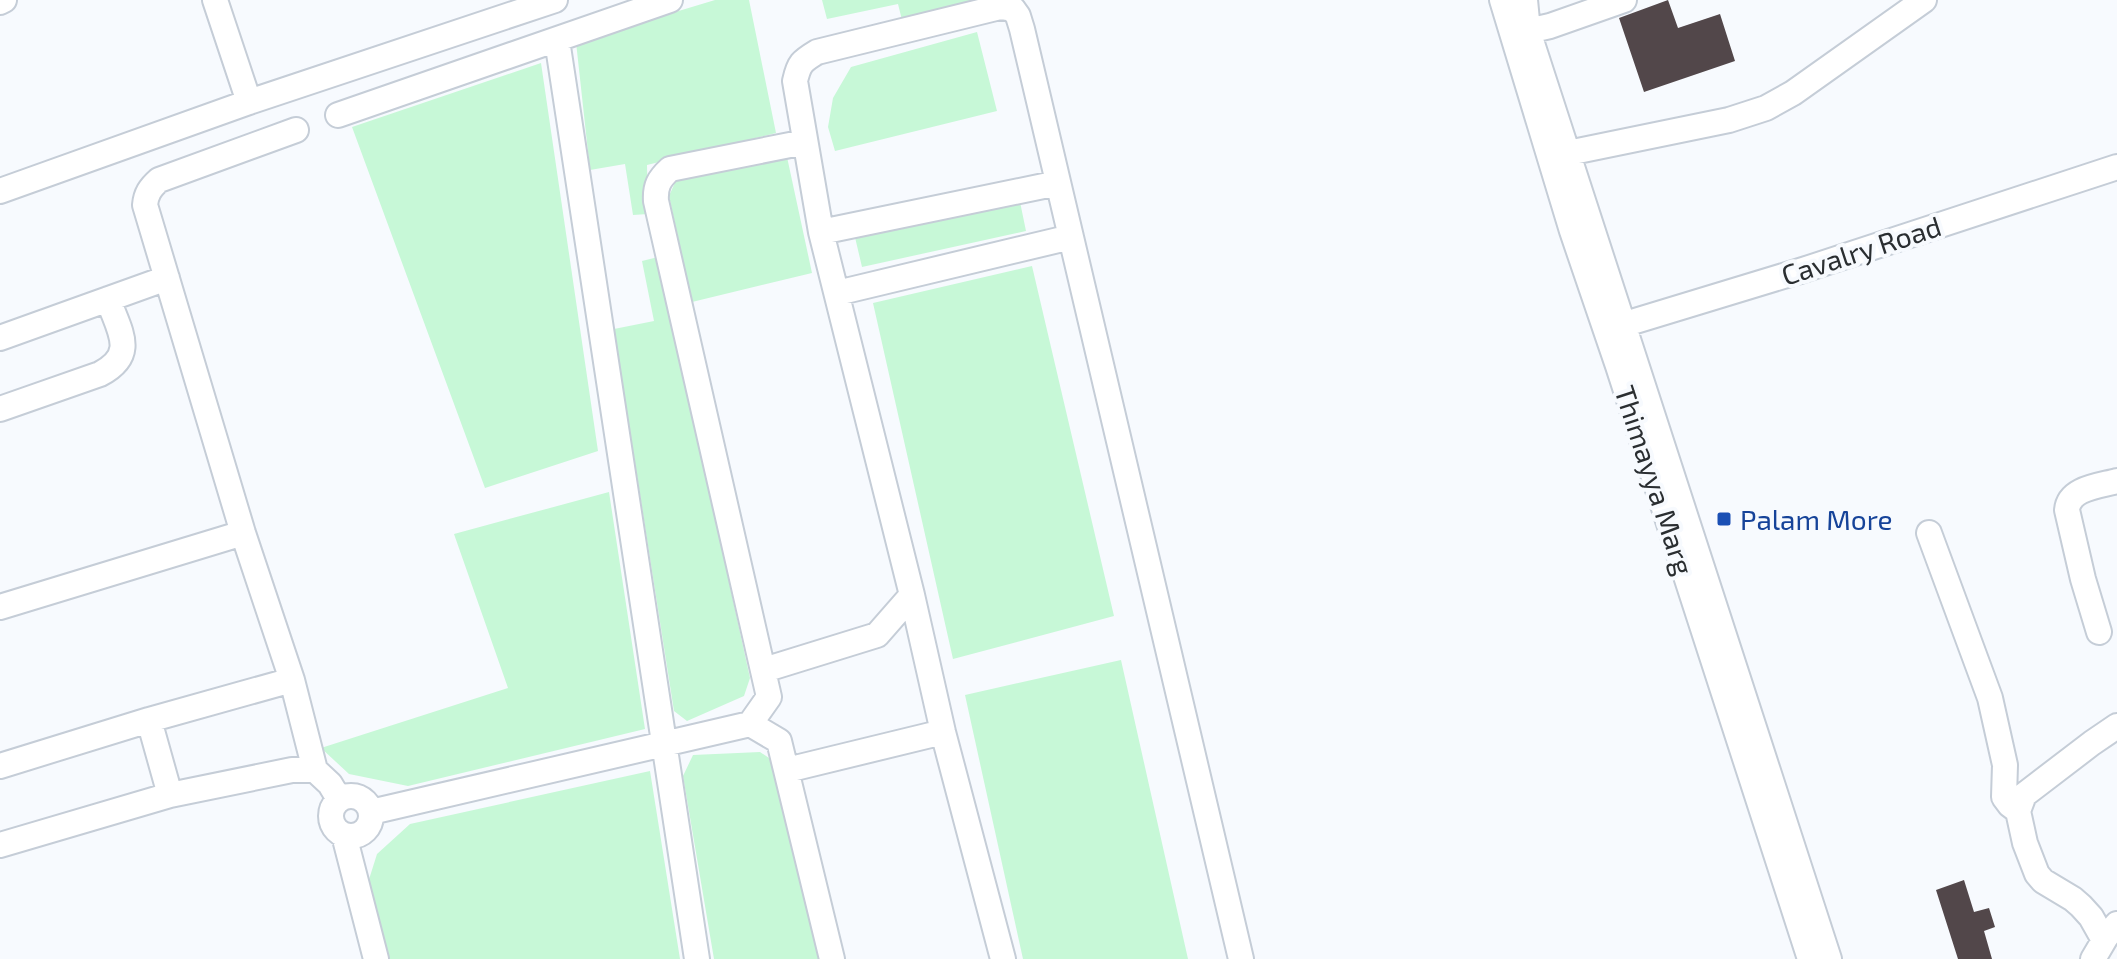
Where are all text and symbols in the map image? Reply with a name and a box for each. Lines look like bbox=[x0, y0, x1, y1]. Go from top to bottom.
street label: Cavalry Road bbox=[1777, 208, 1945, 292]
street label: Thimayya Marg bbox=[1608, 381, 1702, 579]
place label: Palam More bbox=[1740, 502, 1893, 536]
marker: Palam More bbox=[1715, 510, 1733, 528]

